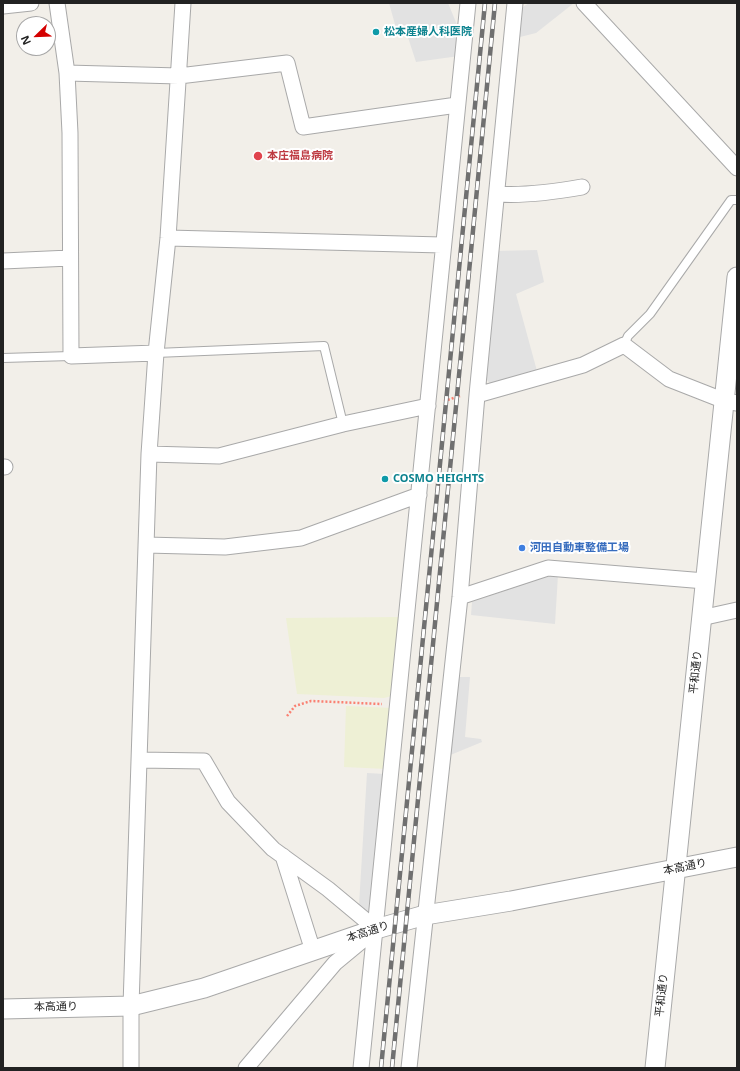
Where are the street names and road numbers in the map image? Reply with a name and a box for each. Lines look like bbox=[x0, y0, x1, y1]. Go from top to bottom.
street label: 平和通り bbox=[687, 649, 705, 695]
street label: 本高通り bbox=[662, 856, 708, 878]
street label: 本高通り bbox=[345, 919, 391, 945]
street label: 平和通り bbox=[653, 972, 671, 1018]
street label: 本高通り bbox=[34, 1000, 78, 1014]

